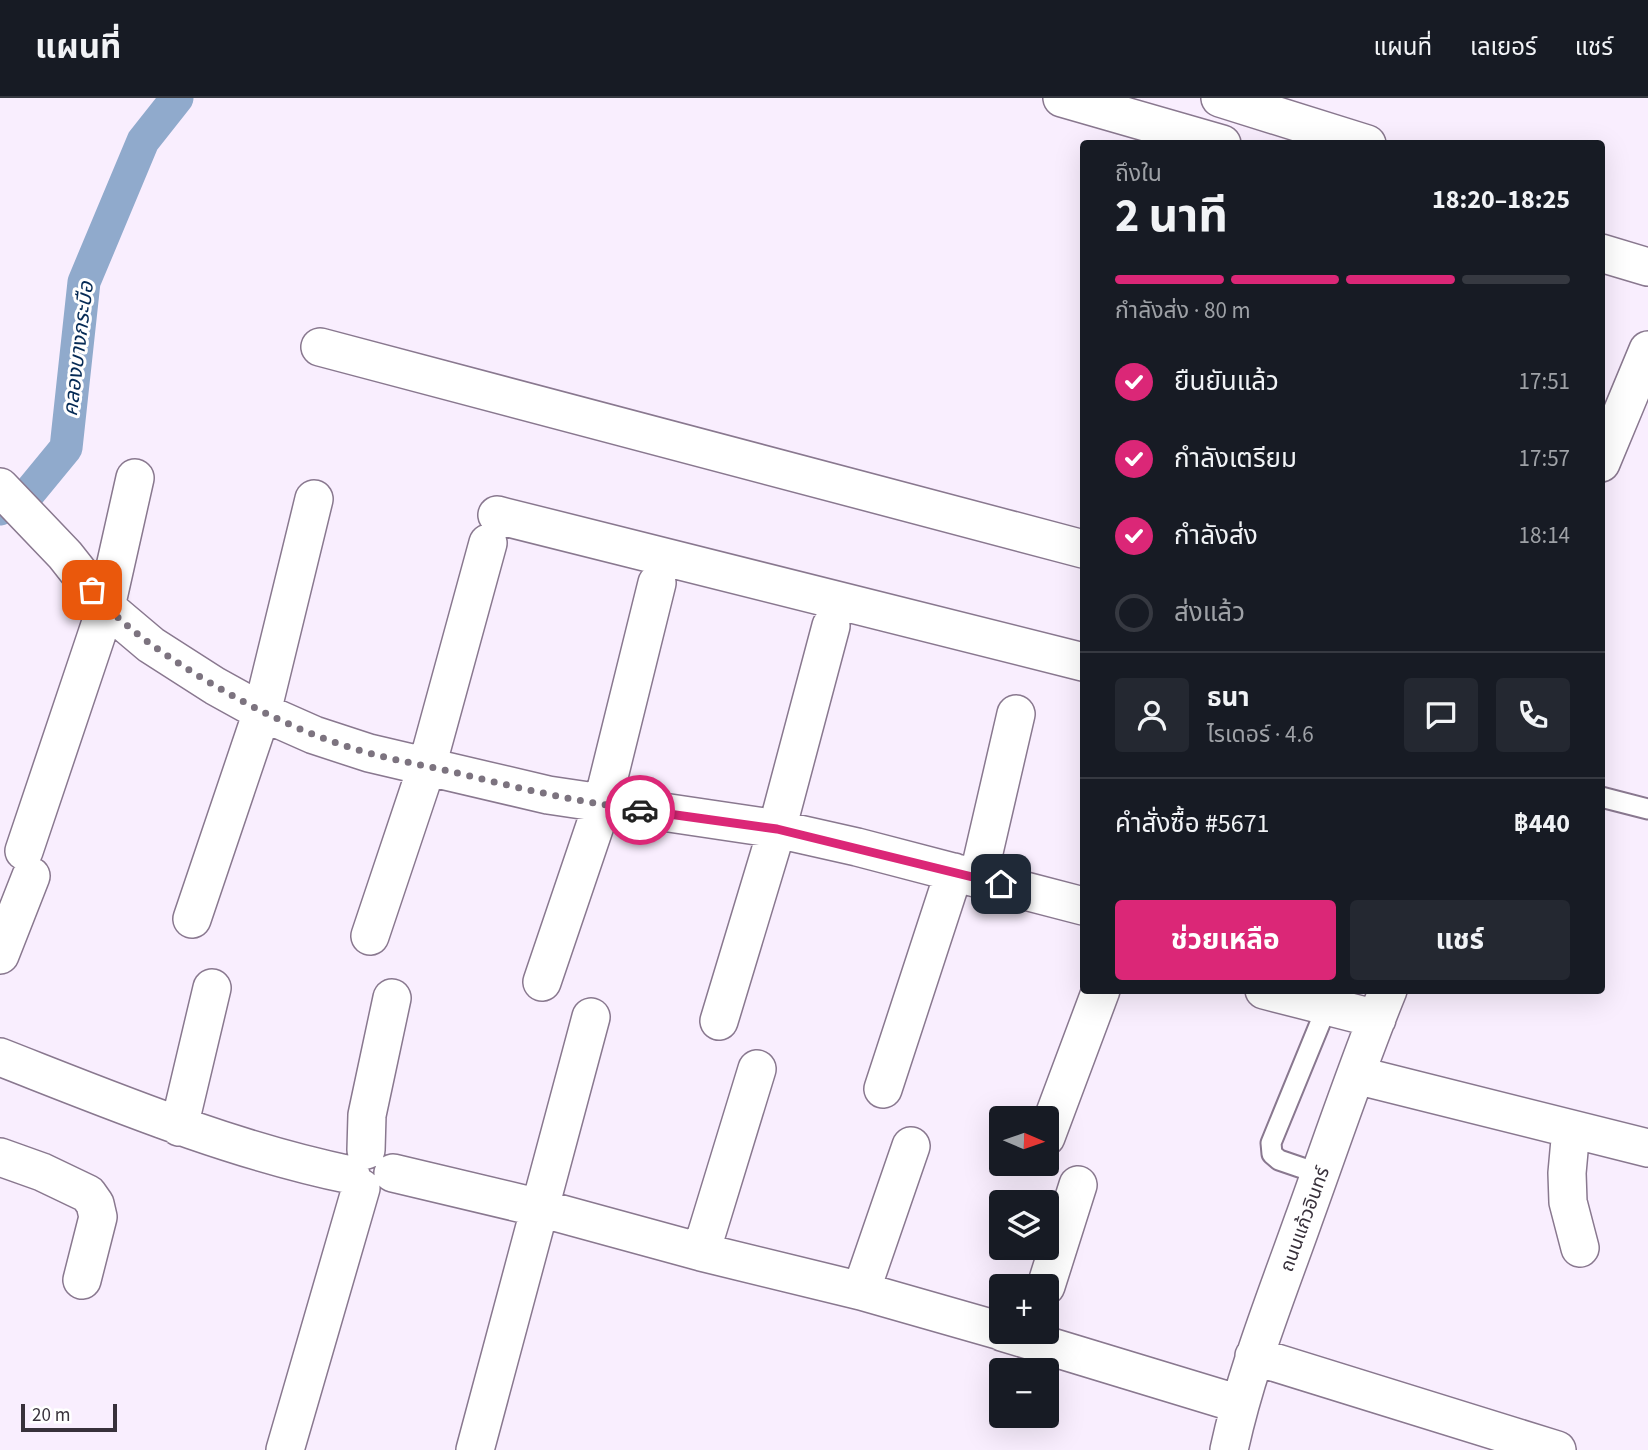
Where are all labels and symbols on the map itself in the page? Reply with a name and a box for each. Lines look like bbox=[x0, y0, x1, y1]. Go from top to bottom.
water label: คลองบางกระบือ bbox=[55, 279, 101, 418]
pin bbox=[62, 560, 122, 620]
courier bbox=[605, 775, 675, 845]
pin bbox=[971, 854, 1031, 914]
north arrow bbox=[989, 1106, 1059, 1176]
street label: ถนนแก้วอินทร์ bbox=[1274, 1162, 1337, 1276]
scale bar bbox=[21, 1401, 117, 1433]

